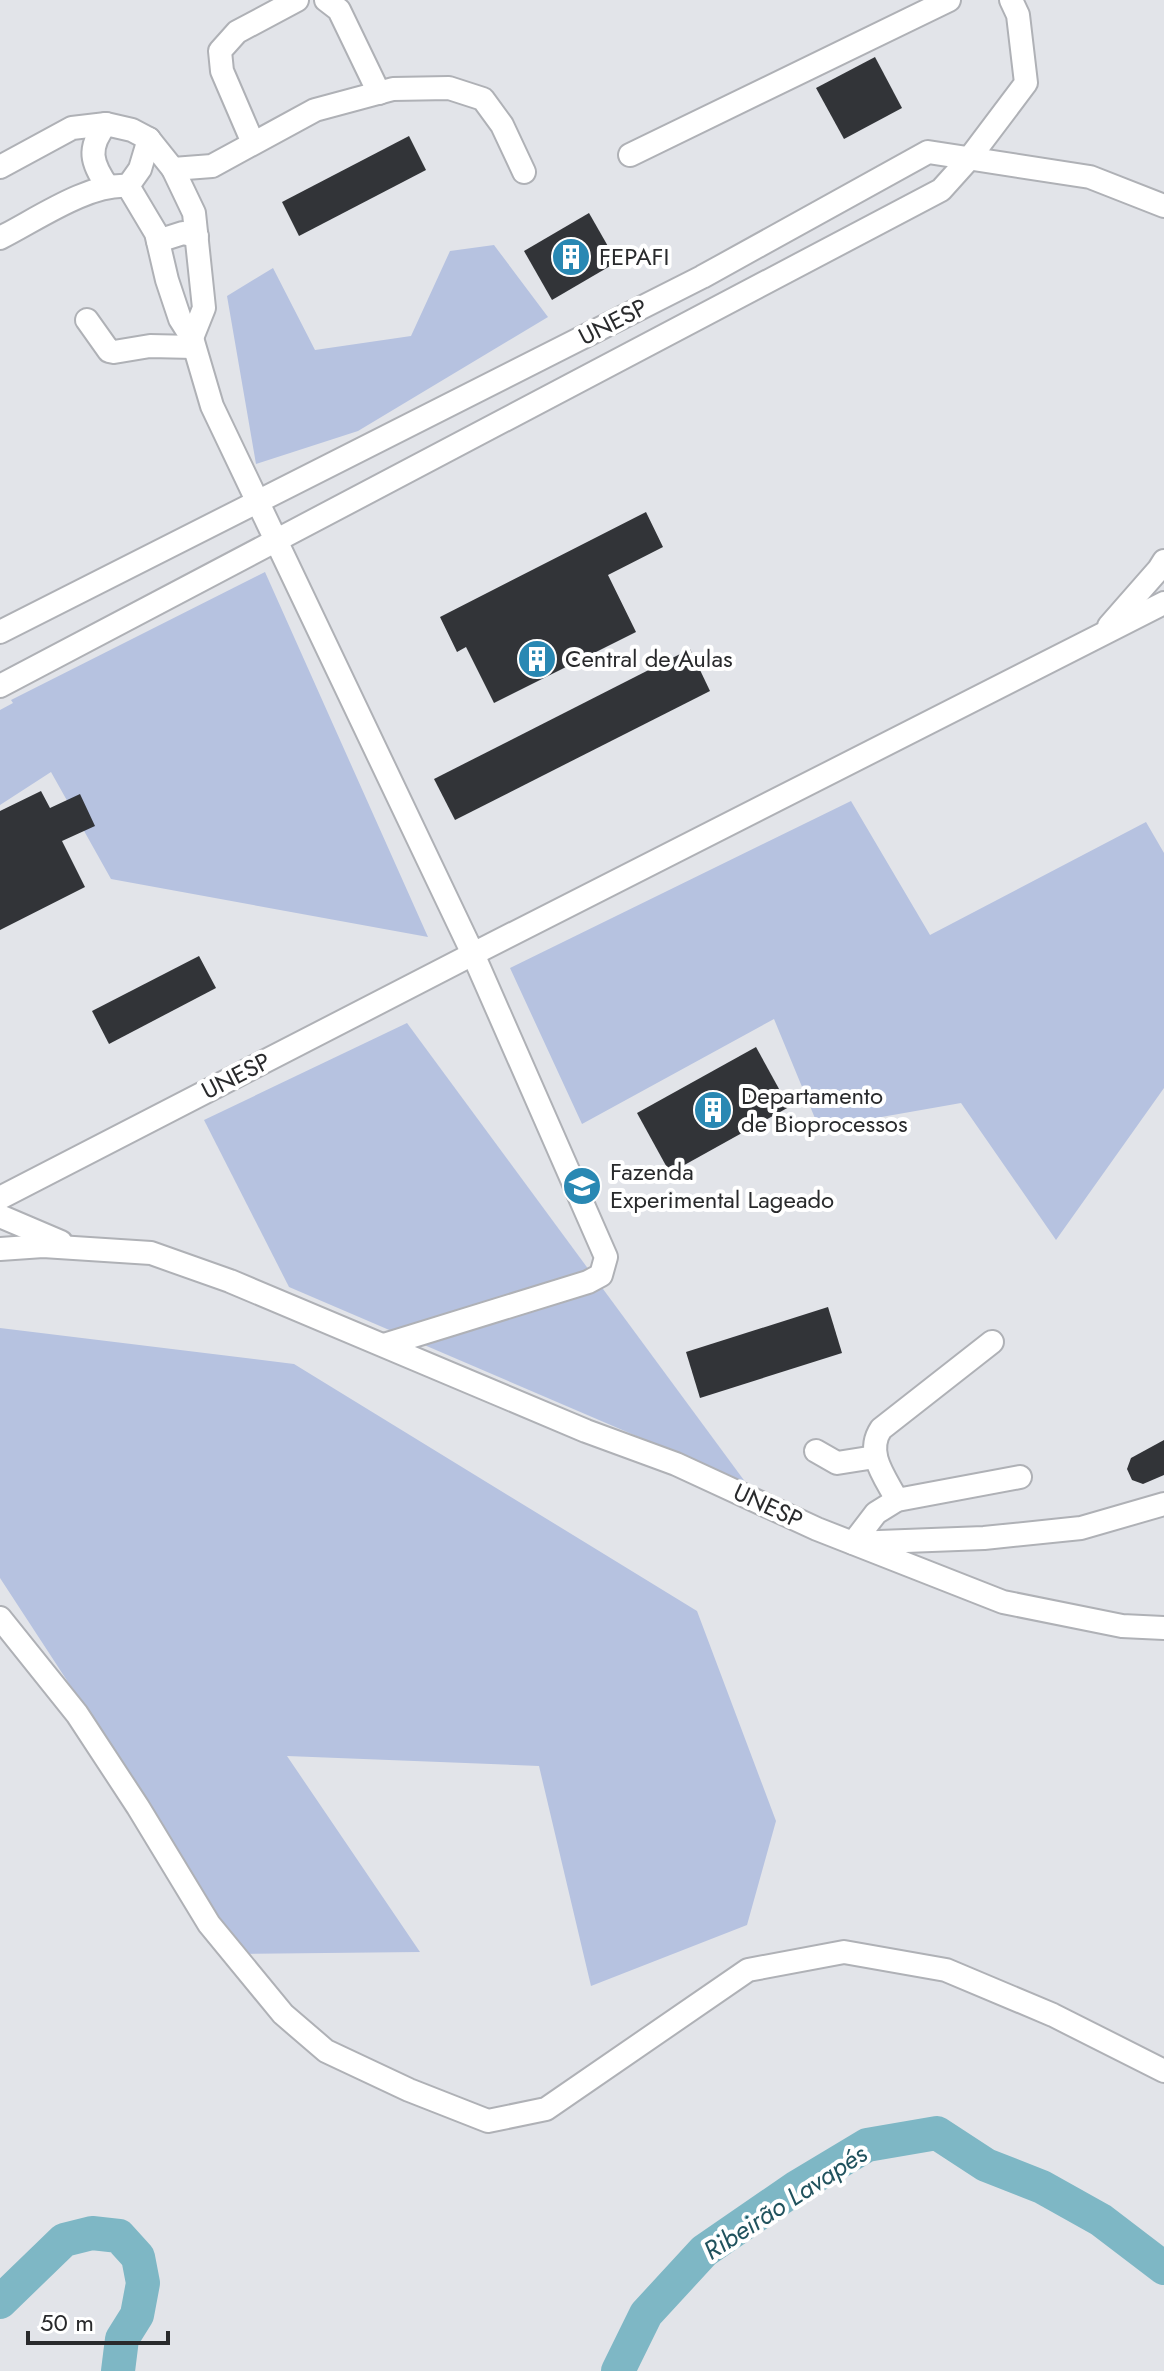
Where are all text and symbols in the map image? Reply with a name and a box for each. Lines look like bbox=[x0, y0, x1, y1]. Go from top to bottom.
building icon: FEPAFI bbox=[550, 236, 592, 278]
place label: FEPAFI bbox=[599, 239, 669, 274]
street label: UNESP bbox=[572, 289, 653, 354]
building icon: Central de Aulas bbox=[516, 638, 558, 680]
place label: Central de Aulas bbox=[565, 641, 733, 676]
street label: UNESP bbox=[195, 1043, 276, 1108]
place label: Departamento de Bioprocessos bbox=[741, 1078, 908, 1141]
building icon: Departamento de Bioprocessos bbox=[692, 1089, 734, 1131]
place label: Fazenda Experimental Lageado bbox=[610, 1154, 834, 1217]
school or university icon: Fazenda Experimental Lageado bbox=[561, 1165, 603, 1207]
street label: UNESP bbox=[728, 1474, 809, 1537]
water label: Ribeirão Lavapés bbox=[696, 2134, 875, 2269]
scale bar bbox=[28, 2295, 168, 2345]
text: 50 m bbox=[40, 2305, 94, 2340]

